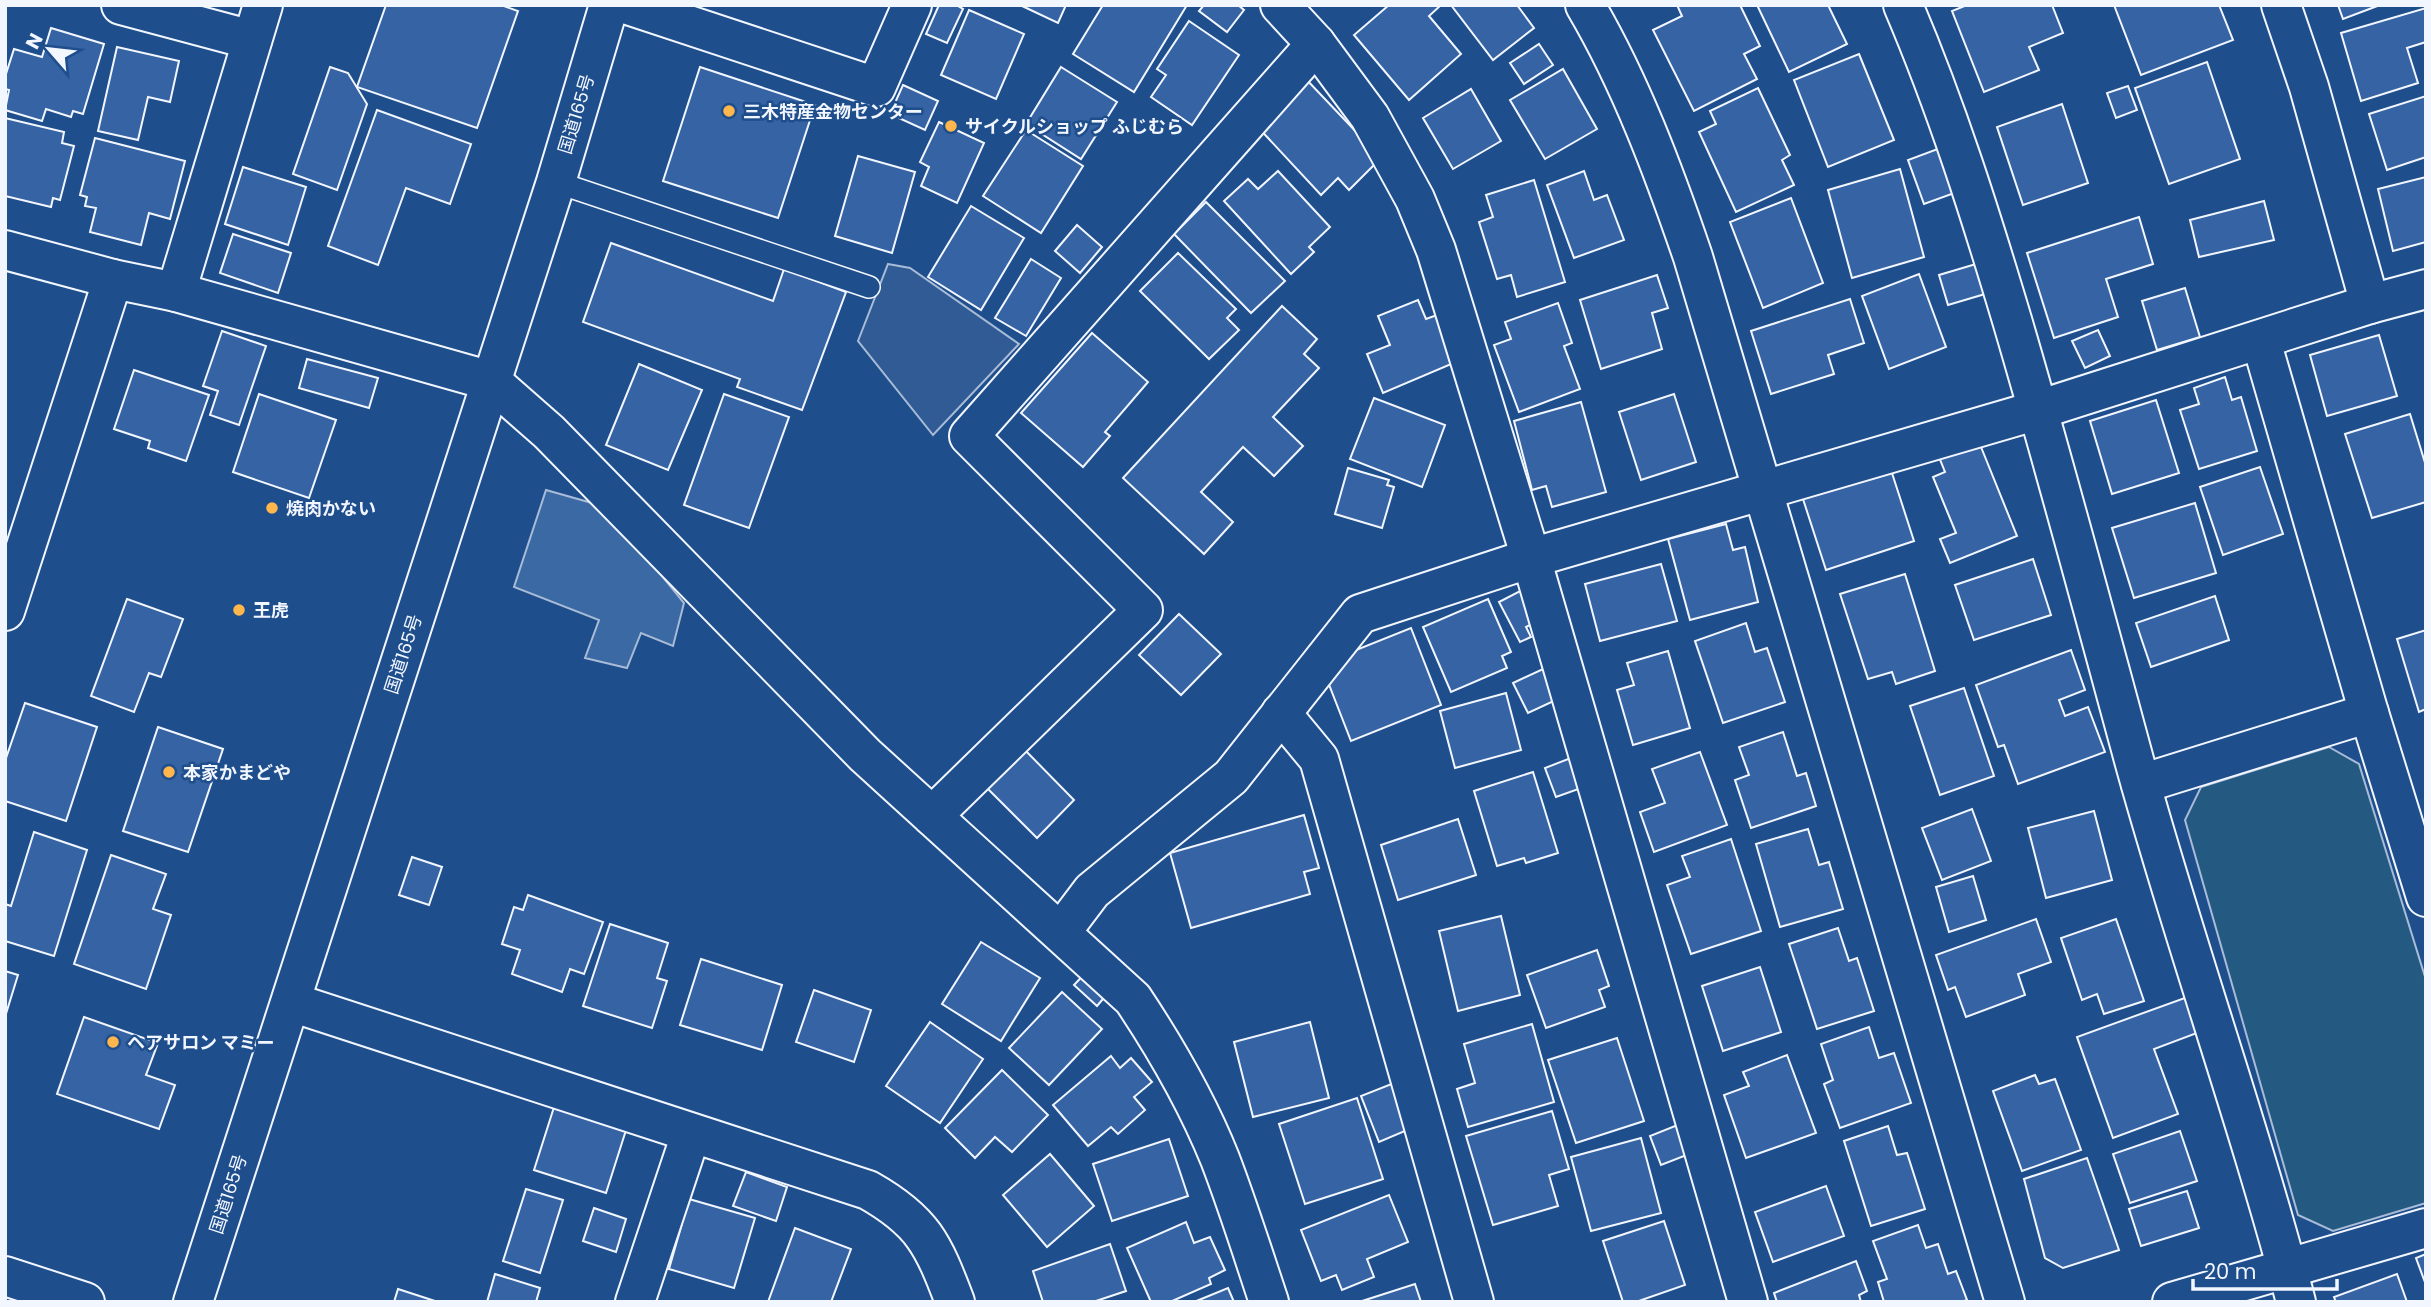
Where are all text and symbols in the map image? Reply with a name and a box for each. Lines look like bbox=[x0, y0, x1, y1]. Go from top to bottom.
north arrow bbox=[14, 14, 84, 84]
text: N bbox=[19, 29, 50, 54]
street label: 国道165号 bbox=[552, 71, 600, 157]
place label: 三木特産金物センター bbox=[743, 99, 923, 124]
marker: 三木特産金物センター bbox=[721, 103, 737, 119]
place label: サイクルショップ ふじむら bbox=[965, 114, 1184, 139]
marker: サイクルショップ ふじむら bbox=[943, 118, 959, 134]
place label: 焼肉かない bbox=[286, 496, 376, 521]
marker: 焼肉かない bbox=[264, 500, 280, 516]
place label: 王虎 bbox=[253, 598, 289, 623]
marker: 王虎 bbox=[231, 602, 247, 618]
street label: 国道165号 bbox=[378, 611, 428, 697]
place label: 本家かまどや bbox=[183, 760, 291, 785]
marker: 本家かまどや bbox=[161, 764, 177, 780]
place label: ヘアサロン マミー bbox=[127, 1030, 275, 1055]
marker: ヘアサロン マミー bbox=[105, 1034, 121, 1050]
street label: 国道165号 bbox=[203, 1151, 253, 1237]
scale bar bbox=[2193, 1248, 2336, 1292]
text: 20 m bbox=[2204, 1257, 2257, 1286]

